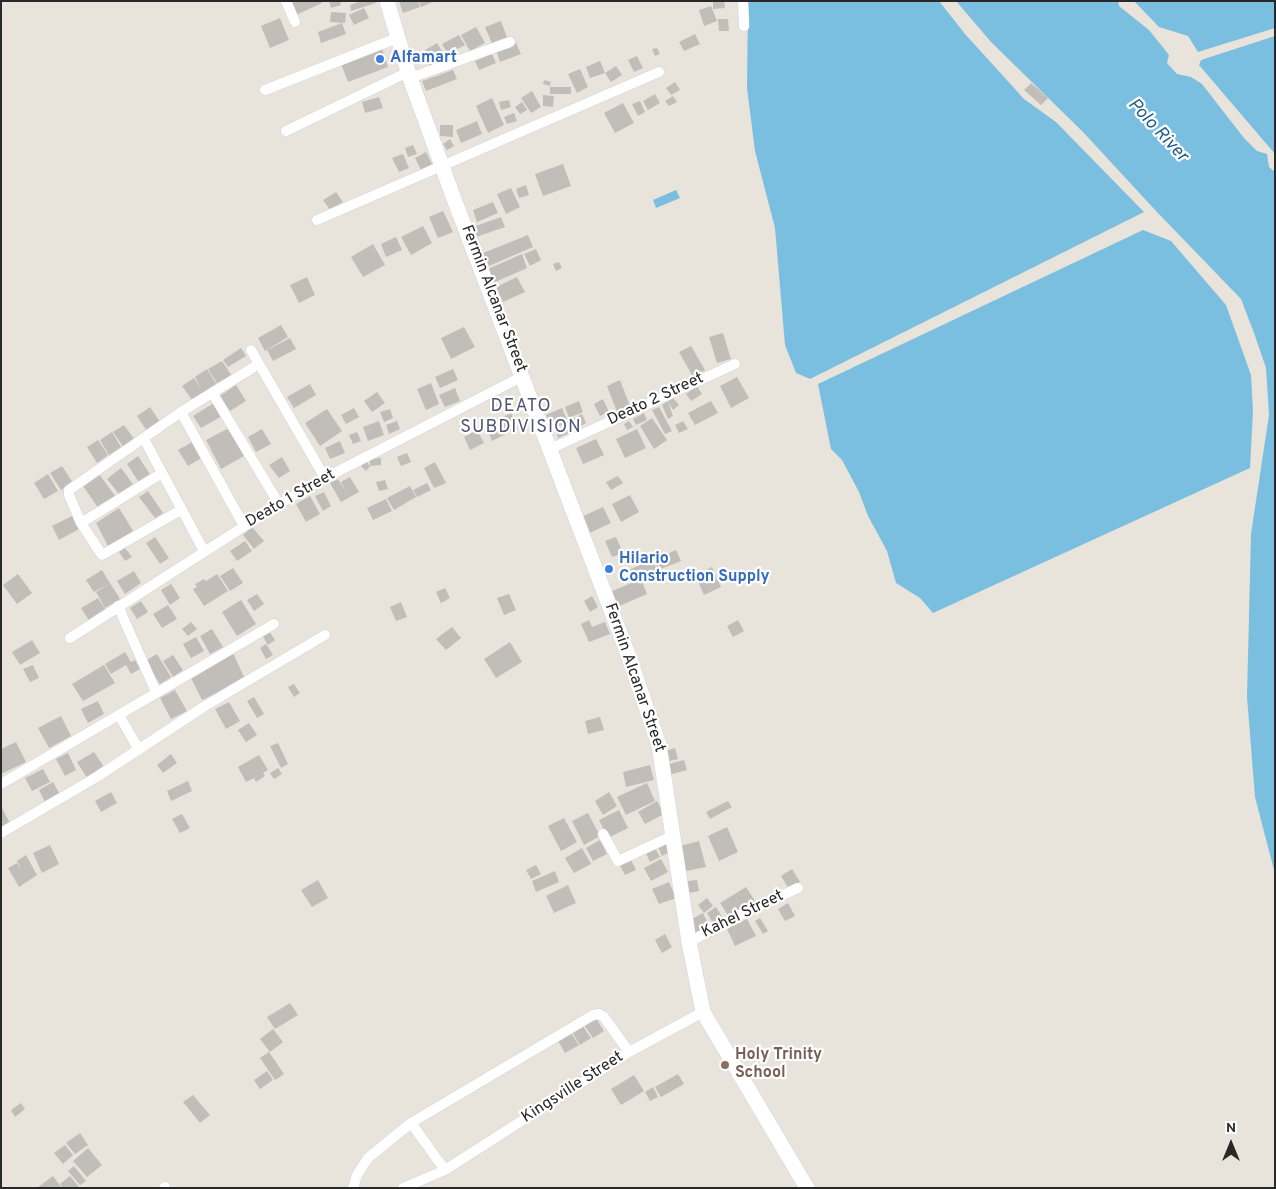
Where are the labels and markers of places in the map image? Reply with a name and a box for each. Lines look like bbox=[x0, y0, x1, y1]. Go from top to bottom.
place label: Alfamart bbox=[390, 49, 457, 69]
marker: Alfamart bbox=[374, 53, 386, 65]
place label: Hilario Construction Supply bbox=[619, 550, 770, 588]
marker: Hilario Construction Supply bbox=[603, 563, 615, 575]
place label: Holy Trinity School bbox=[735, 1046, 822, 1084]
marker: Holy Trinity School bbox=[719, 1059, 731, 1071]

